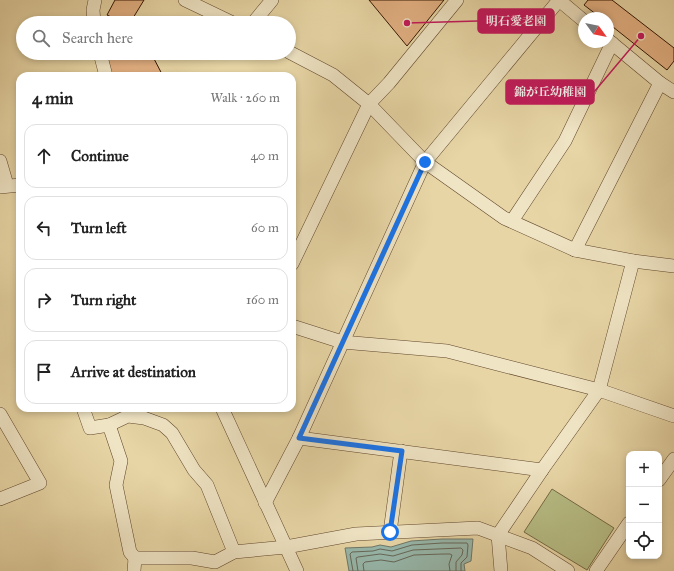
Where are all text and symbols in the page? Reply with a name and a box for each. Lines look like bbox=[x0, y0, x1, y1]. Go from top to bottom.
callout: 明石愛老園 bbox=[478, 9, 554, 33]
north arrow bbox=[578, 12, 614, 48]
text: 明石愛老園 bbox=[486, 14, 546, 28]
search box bbox=[16, 16, 296, 60]
icon: search bbox=[30, 27, 52, 49]
text: Search here bbox=[62, 29, 133, 47]
callout: 錦が丘幼稚園 bbox=[506, 80, 594, 104]
text: 錦が丘幼稚園 bbox=[514, 85, 586, 99]
text: 4 min bbox=[32, 88, 73, 109]
text: Walk · 260 m bbox=[210, 90, 280, 106]
icon: ahead bbox=[33, 145, 55, 167]
text: Continue bbox=[71, 147, 129, 165]
text: 40 m bbox=[250, 148, 279, 164]
route end bbox=[416, 153, 434, 171]
icon: left bbox=[33, 217, 55, 239]
text: Turn left bbox=[71, 219, 127, 237]
text: 60 m bbox=[251, 220, 279, 236]
icon: right bbox=[33, 289, 55, 311]
text: Turn right bbox=[71, 291, 136, 309]
text: 160 m bbox=[246, 292, 279, 308]
icon: arrive bbox=[33, 361, 55, 383]
text: Arrive at destination bbox=[71, 363, 196, 381]
map controls bbox=[626, 451, 662, 559]
button: + bbox=[626, 451, 662, 487]
button: − bbox=[626, 487, 662, 523]
route start bbox=[381, 523, 399, 541]
button: locate bbox=[626, 523, 662, 559]

